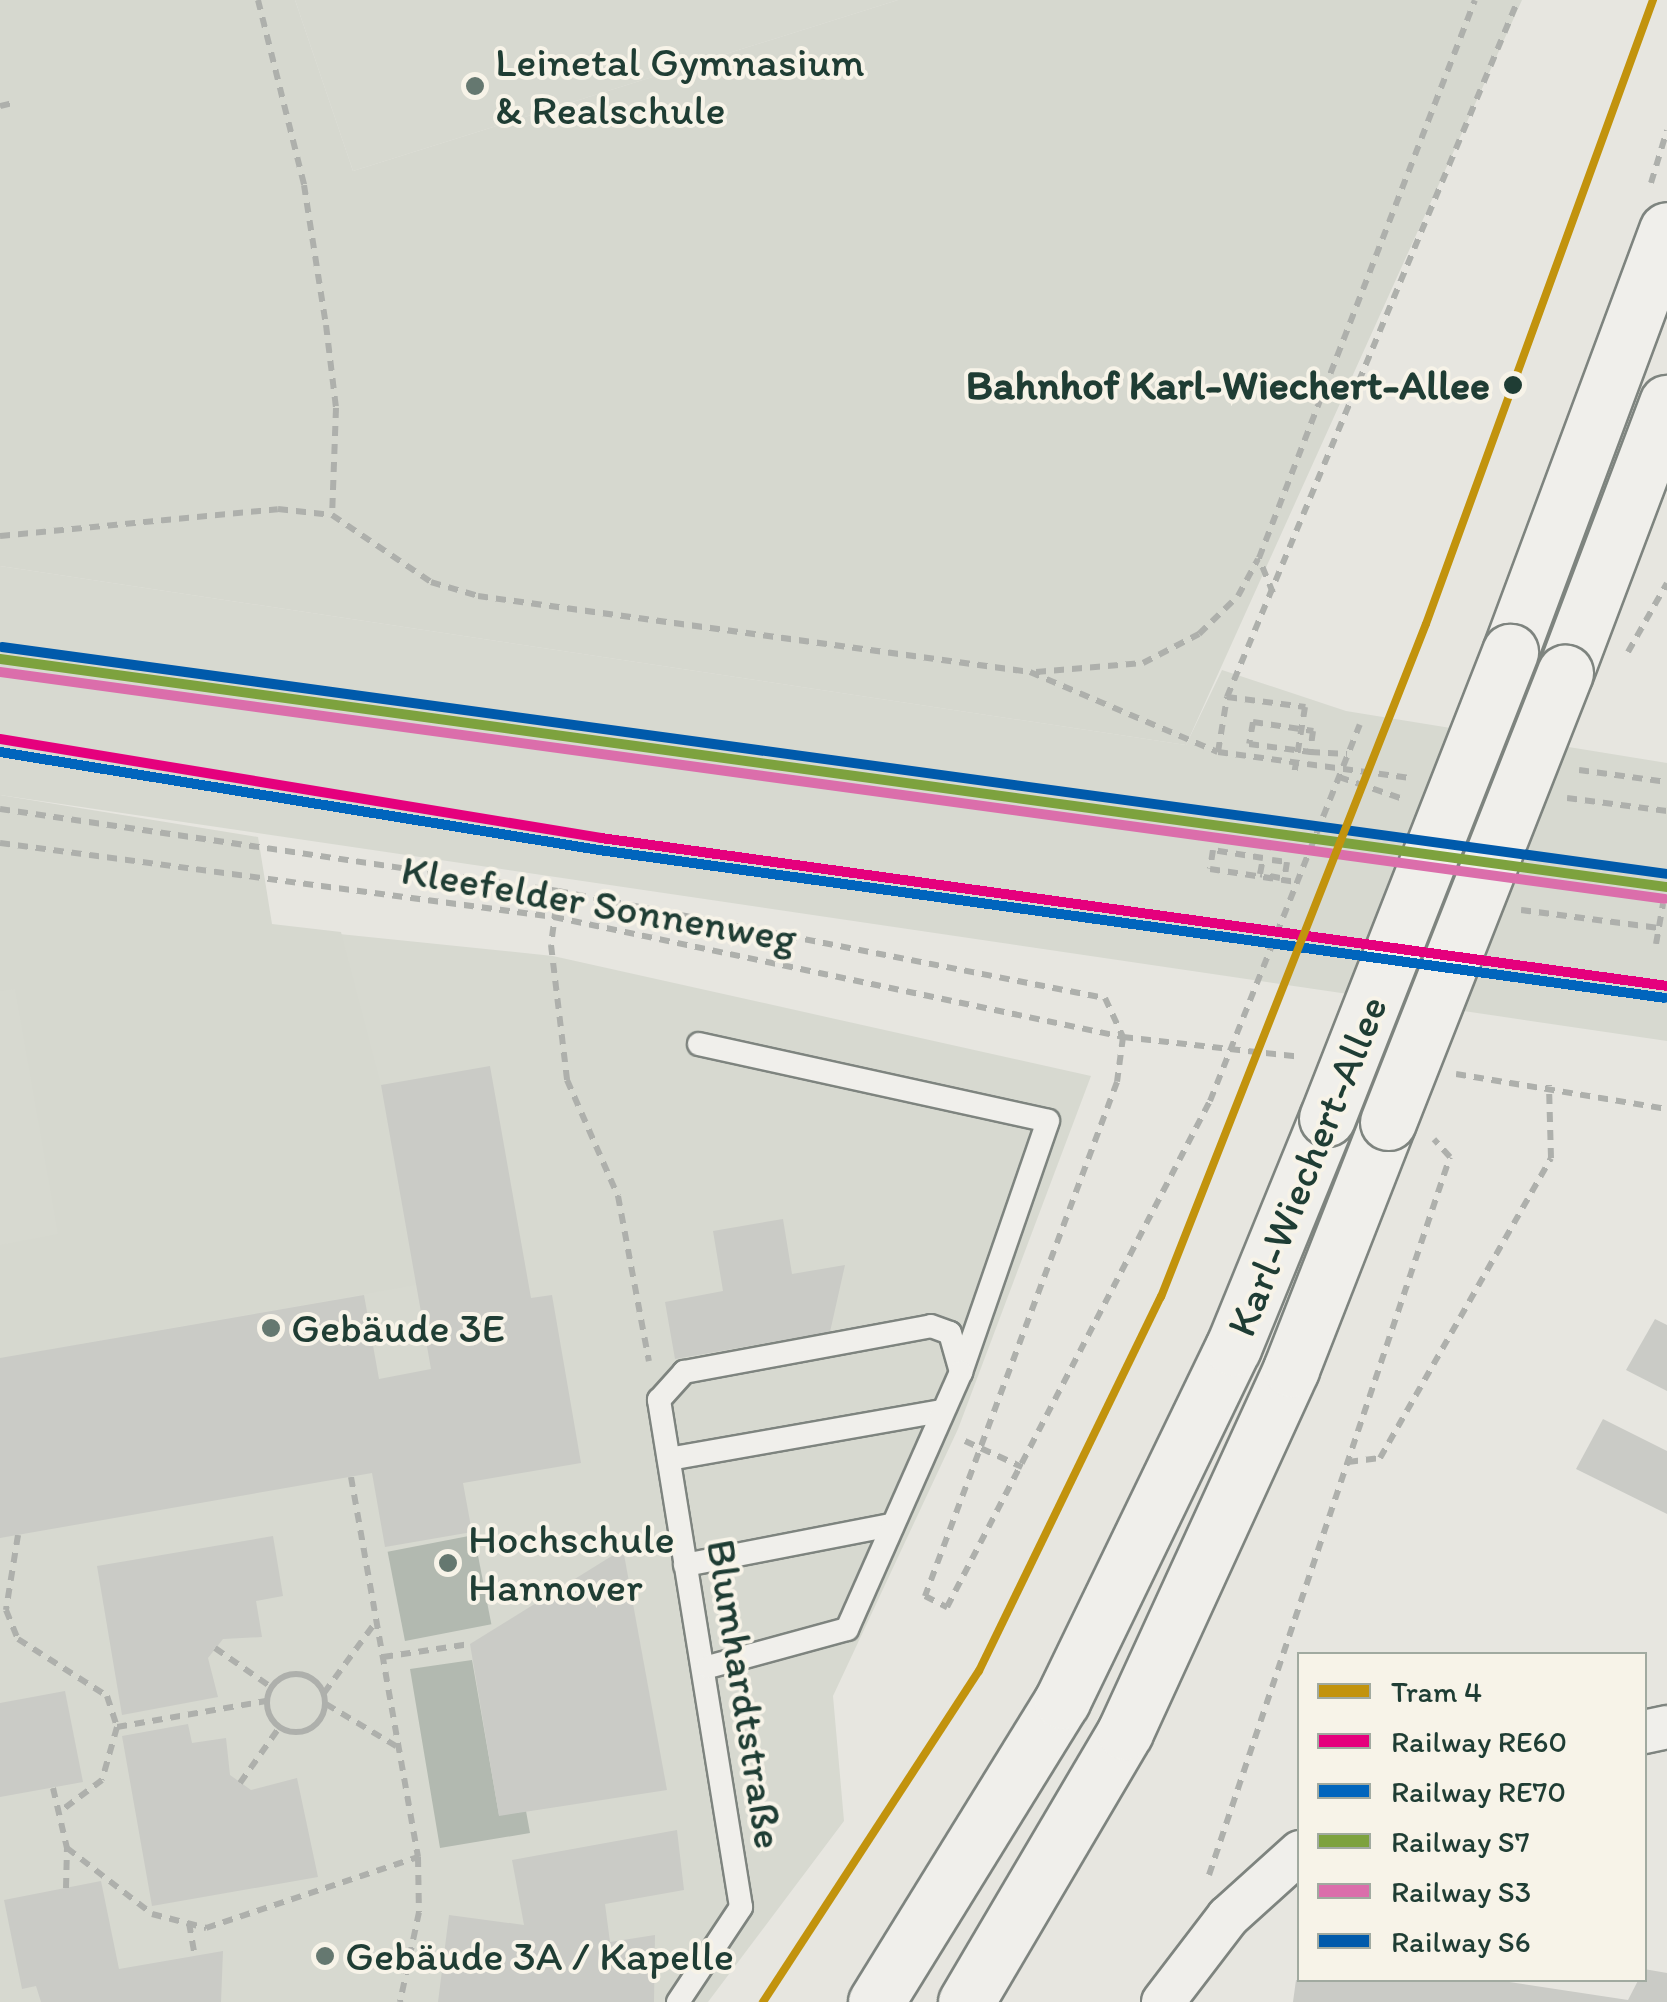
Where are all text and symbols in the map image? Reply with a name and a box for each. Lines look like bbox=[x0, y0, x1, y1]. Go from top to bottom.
place label: Leinetal Gymnasium & Realschule bbox=[495, 37, 865, 136]
marker: Leinetal Gymnasium & Realschule bbox=[464, 75, 486, 97]
place label: Bahnhof Karl-Wiechert-Allee bbox=[964, 360, 1490, 410]
marker: Bahnhof Karl-Wiechert-Allee bbox=[1500, 372, 1526, 398]
street label: Kleefelder Sonnenweg bbox=[398, 844, 800, 964]
street label: Karl-Wiechert-Allee bbox=[1216, 989, 1398, 1343]
place label: Gebäude 3E bbox=[291, 1303, 505, 1353]
marker: Gebäude 3E bbox=[260, 1317, 282, 1339]
place label: Hochschule Hannover bbox=[468, 1514, 675, 1612]
street label: Blumhardtstraße bbox=[696, 1536, 794, 1852]
marker: Hochschule Hannover bbox=[437, 1552, 459, 1574]
legend bbox=[1297, 1652, 1647, 1982]
text: Tram 4 bbox=[1391, 1673, 1482, 1710]
text: Railway RE60 bbox=[1391, 1723, 1567, 1760]
text: Railway RE70 bbox=[1391, 1773, 1566, 1810]
text: Railway S7 bbox=[1391, 1823, 1530, 1860]
text: Railway S3 bbox=[1391, 1873, 1531, 1910]
text: Railway S6 bbox=[1391, 1923, 1531, 1960]
place label: Gebäude 3A / Kapelle bbox=[345, 1931, 734, 1981]
marker: Gebäude 3A / Kapelle bbox=[314, 1945, 336, 1967]

